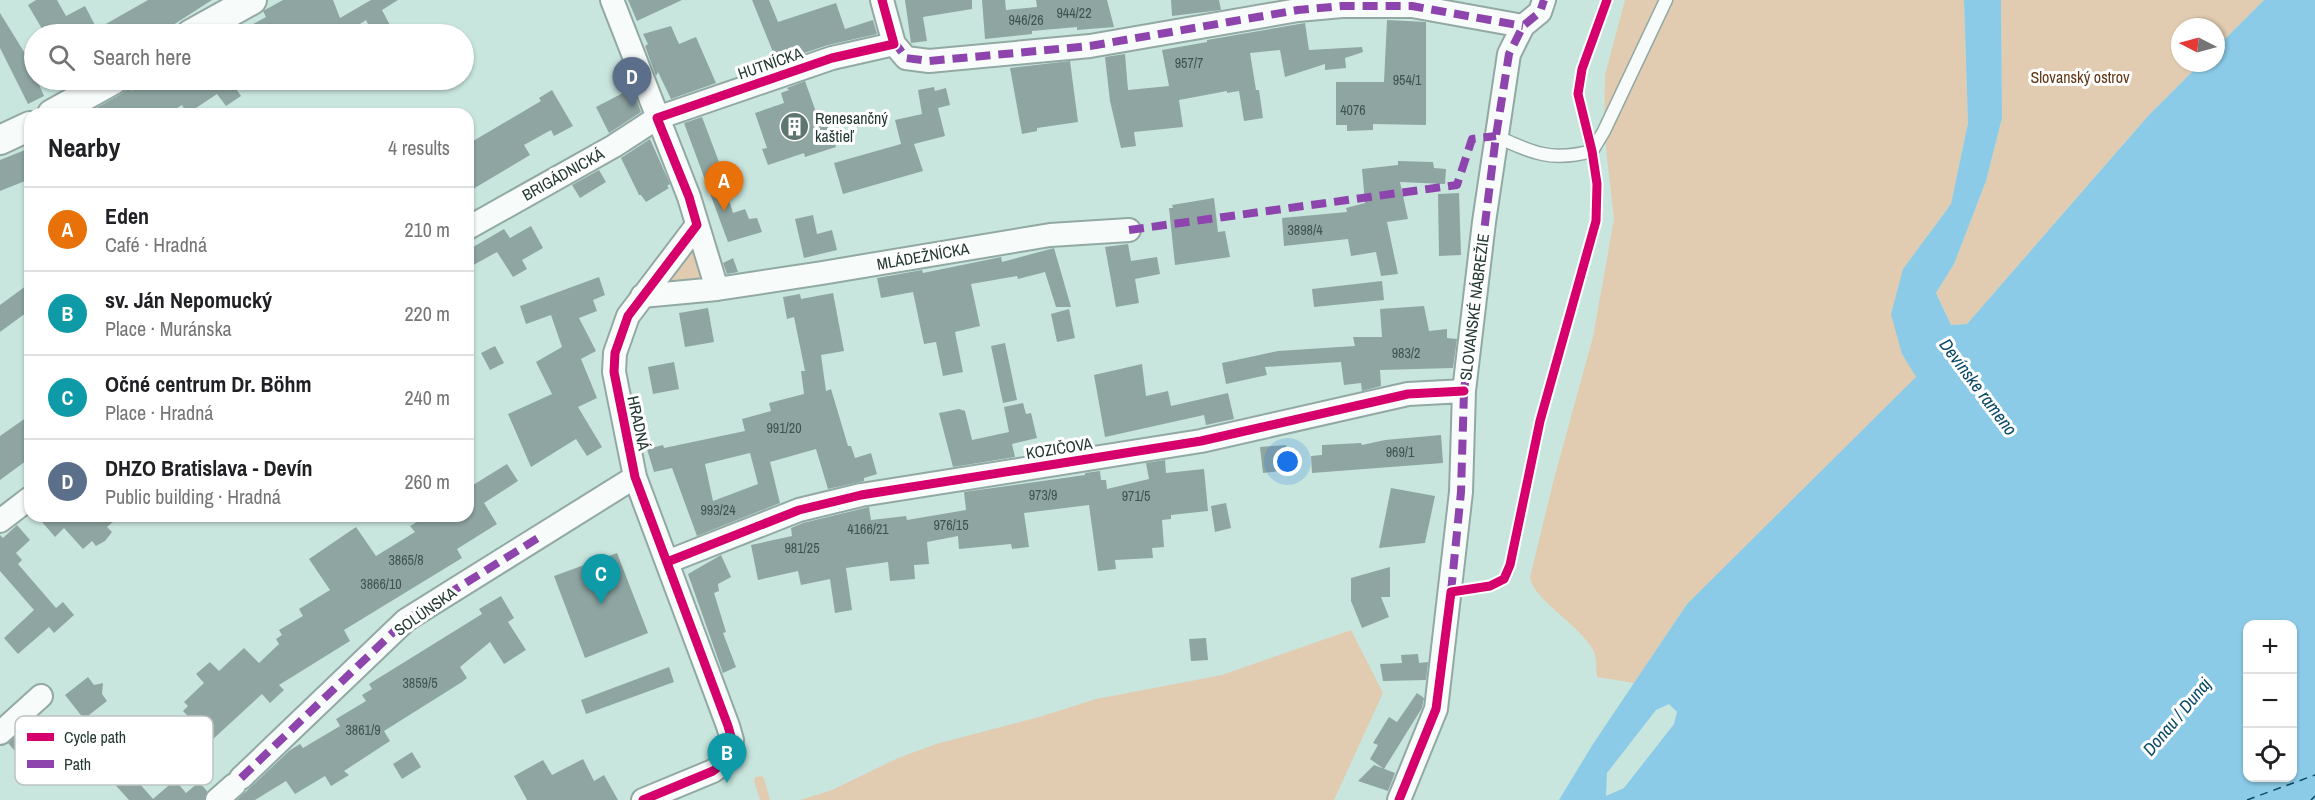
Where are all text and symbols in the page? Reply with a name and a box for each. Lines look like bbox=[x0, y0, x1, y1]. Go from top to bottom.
house number: 944/22 bbox=[1056, 4, 1092, 22]
house number: 946/26 bbox=[1008, 11, 1044, 29]
north arrow bbox=[2171, 18, 2225, 72]
search box bbox=[24, 24, 474, 90]
icon: search bbox=[45, 41, 78, 74]
text: Search here bbox=[93, 42, 191, 72]
street label: HUTNÍCKA bbox=[735, 42, 806, 84]
house number: 957/7 bbox=[1175, 54, 1203, 72]
pin: D bbox=[612, 57, 652, 107]
park label: Slovanský ostrov bbox=[2030, 66, 2130, 88]
house number: 954/1 bbox=[1393, 71, 1422, 89]
house number: 4076 bbox=[1340, 101, 1366, 119]
place label: Renesančný kaštieľ bbox=[815, 107, 888, 147]
building icon: Renesančný kaštieľ bbox=[778, 111, 810, 143]
text: Nearby bbox=[48, 130, 120, 165]
text: 4 results bbox=[388, 134, 450, 161]
street label: BRIGÁDNICKÁ bbox=[518, 142, 608, 206]
pin: A bbox=[704, 162, 744, 211]
text: Eden bbox=[105, 201, 149, 231]
text: A bbox=[62, 216, 73, 243]
text: 210 m bbox=[404, 216, 450, 243]
house number: 3898/4 bbox=[1287, 221, 1323, 239]
text: Café · Hradná bbox=[105, 231, 207, 258]
street label: SLOVANSKÉ NÁBREŽIE bbox=[1454, 232, 1494, 382]
street label: MLÁDEŽNÍCKA bbox=[875, 237, 971, 275]
text: sv. Ján Nepomucký bbox=[105, 285, 272, 315]
text: B bbox=[62, 300, 73, 327]
text: 220 m bbox=[404, 300, 450, 327]
text: Place · Muránska bbox=[105, 315, 232, 342]
water label: Devínske rameno bbox=[1934, 333, 2023, 440]
house number: 983/2 bbox=[1392, 344, 1420, 362]
text: Očné centrum Dr. Böhm bbox=[105, 369, 312, 399]
text: C bbox=[62, 384, 73, 411]
text: 240 m bbox=[404, 384, 450, 411]
street label: HRADNÁ bbox=[622, 394, 656, 453]
text: Place · Hradná bbox=[105, 399, 213, 426]
house number: 991/20 bbox=[766, 419, 802, 437]
street label: KOZIČOVA bbox=[1024, 432, 1094, 464]
house number: 969/1 bbox=[1386, 443, 1415, 461]
your location bbox=[1273, 447, 1302, 476]
text: DHZO Bratislava - Devín bbox=[105, 453, 313, 483]
text: D bbox=[62, 468, 73, 495]
text: 260 m bbox=[404, 468, 450, 495]
text: Public building · Hradná bbox=[105, 483, 281, 510]
house number: 973/9 bbox=[1029, 486, 1057, 504]
house number: 971/5 bbox=[1122, 487, 1150, 505]
house number: 993/24 bbox=[700, 501, 736, 519]
house number: 976/15 bbox=[933, 516, 969, 534]
house number: 4166/21 bbox=[847, 520, 889, 538]
house number: 981/25 bbox=[784, 539, 820, 557]
house number: 3865/8 bbox=[388, 551, 424, 569]
pin: C bbox=[582, 554, 620, 604]
house number: 3866/10 bbox=[360, 575, 402, 593]
street label: SOLÚNSKA bbox=[389, 581, 461, 641]
map controls bbox=[2243, 620, 2297, 782]
button: + bbox=[2243, 620, 2297, 674]
water label: Donau / Dunaj bbox=[2137, 672, 2217, 761]
house number: 3859/5 bbox=[402, 674, 438, 692]
button: − bbox=[2243, 674, 2297, 728]
legend bbox=[15, 716, 213, 785]
house number: 3861/9 bbox=[345, 721, 381, 739]
text: Cycle path bbox=[64, 726, 126, 748]
button: locate bbox=[2243, 728, 2297, 782]
pin: B bbox=[708, 734, 746, 783]
text: Path bbox=[64, 753, 91, 775]

